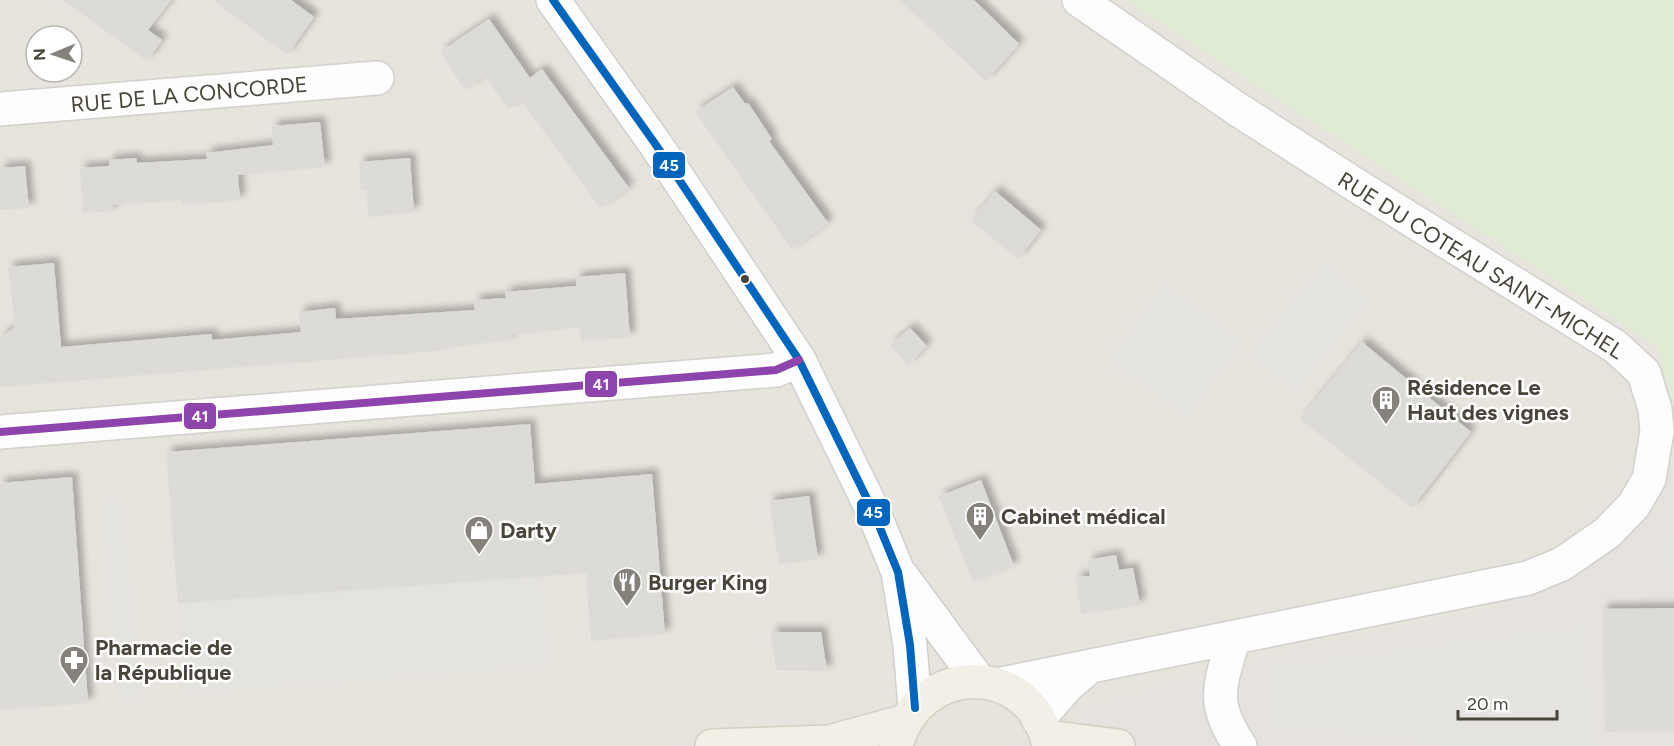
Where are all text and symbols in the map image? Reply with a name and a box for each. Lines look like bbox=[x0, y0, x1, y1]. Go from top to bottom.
north arrow bbox=[24, 24, 84, 84]
text: N bbox=[30, 48, 49, 61]
street label: RUE DE LA CONCORDE bbox=[69, 71, 309, 118]
line badge: 45 bbox=[652, 151, 686, 179]
text: 45 bbox=[659, 156, 679, 175]
street label: RUE DU COTEAU SAINT-MICHEL bbox=[1333, 166, 1629, 365]
unlabelled marker bbox=[739, 273, 751, 285]
line badge: 41 bbox=[584, 370, 618, 398]
place label: Résidence Le Haut des vignes bbox=[1407, 374, 1569, 426]
text: 41 bbox=[593, 375, 609, 394]
building icon: Résidence Le Haut des vignes bbox=[1370, 384, 1402, 426]
line badge: 41 bbox=[183, 402, 217, 430]
text: 41 bbox=[192, 407, 208, 426]
line badge: 45 bbox=[856, 498, 891, 527]
building icon: Cabinet médical bbox=[964, 500, 996, 542]
text: 45 bbox=[863, 503, 883, 522]
place label: Cabinet médical bbox=[1001, 503, 1166, 530]
shop icon: Darty bbox=[463, 514, 495, 556]
place label: Darty bbox=[500, 517, 557, 544]
restaurant icon: Burger King bbox=[611, 566, 643, 608]
place label: Burger King bbox=[648, 569, 767, 596]
place label: Pharmacie de la République bbox=[95, 634, 232, 686]
pharmacy icon: Pharmacie de la République bbox=[58, 644, 90, 686]
scale bar bbox=[1458, 683, 1557, 721]
text: 20 m bbox=[1467, 693, 1508, 715]

